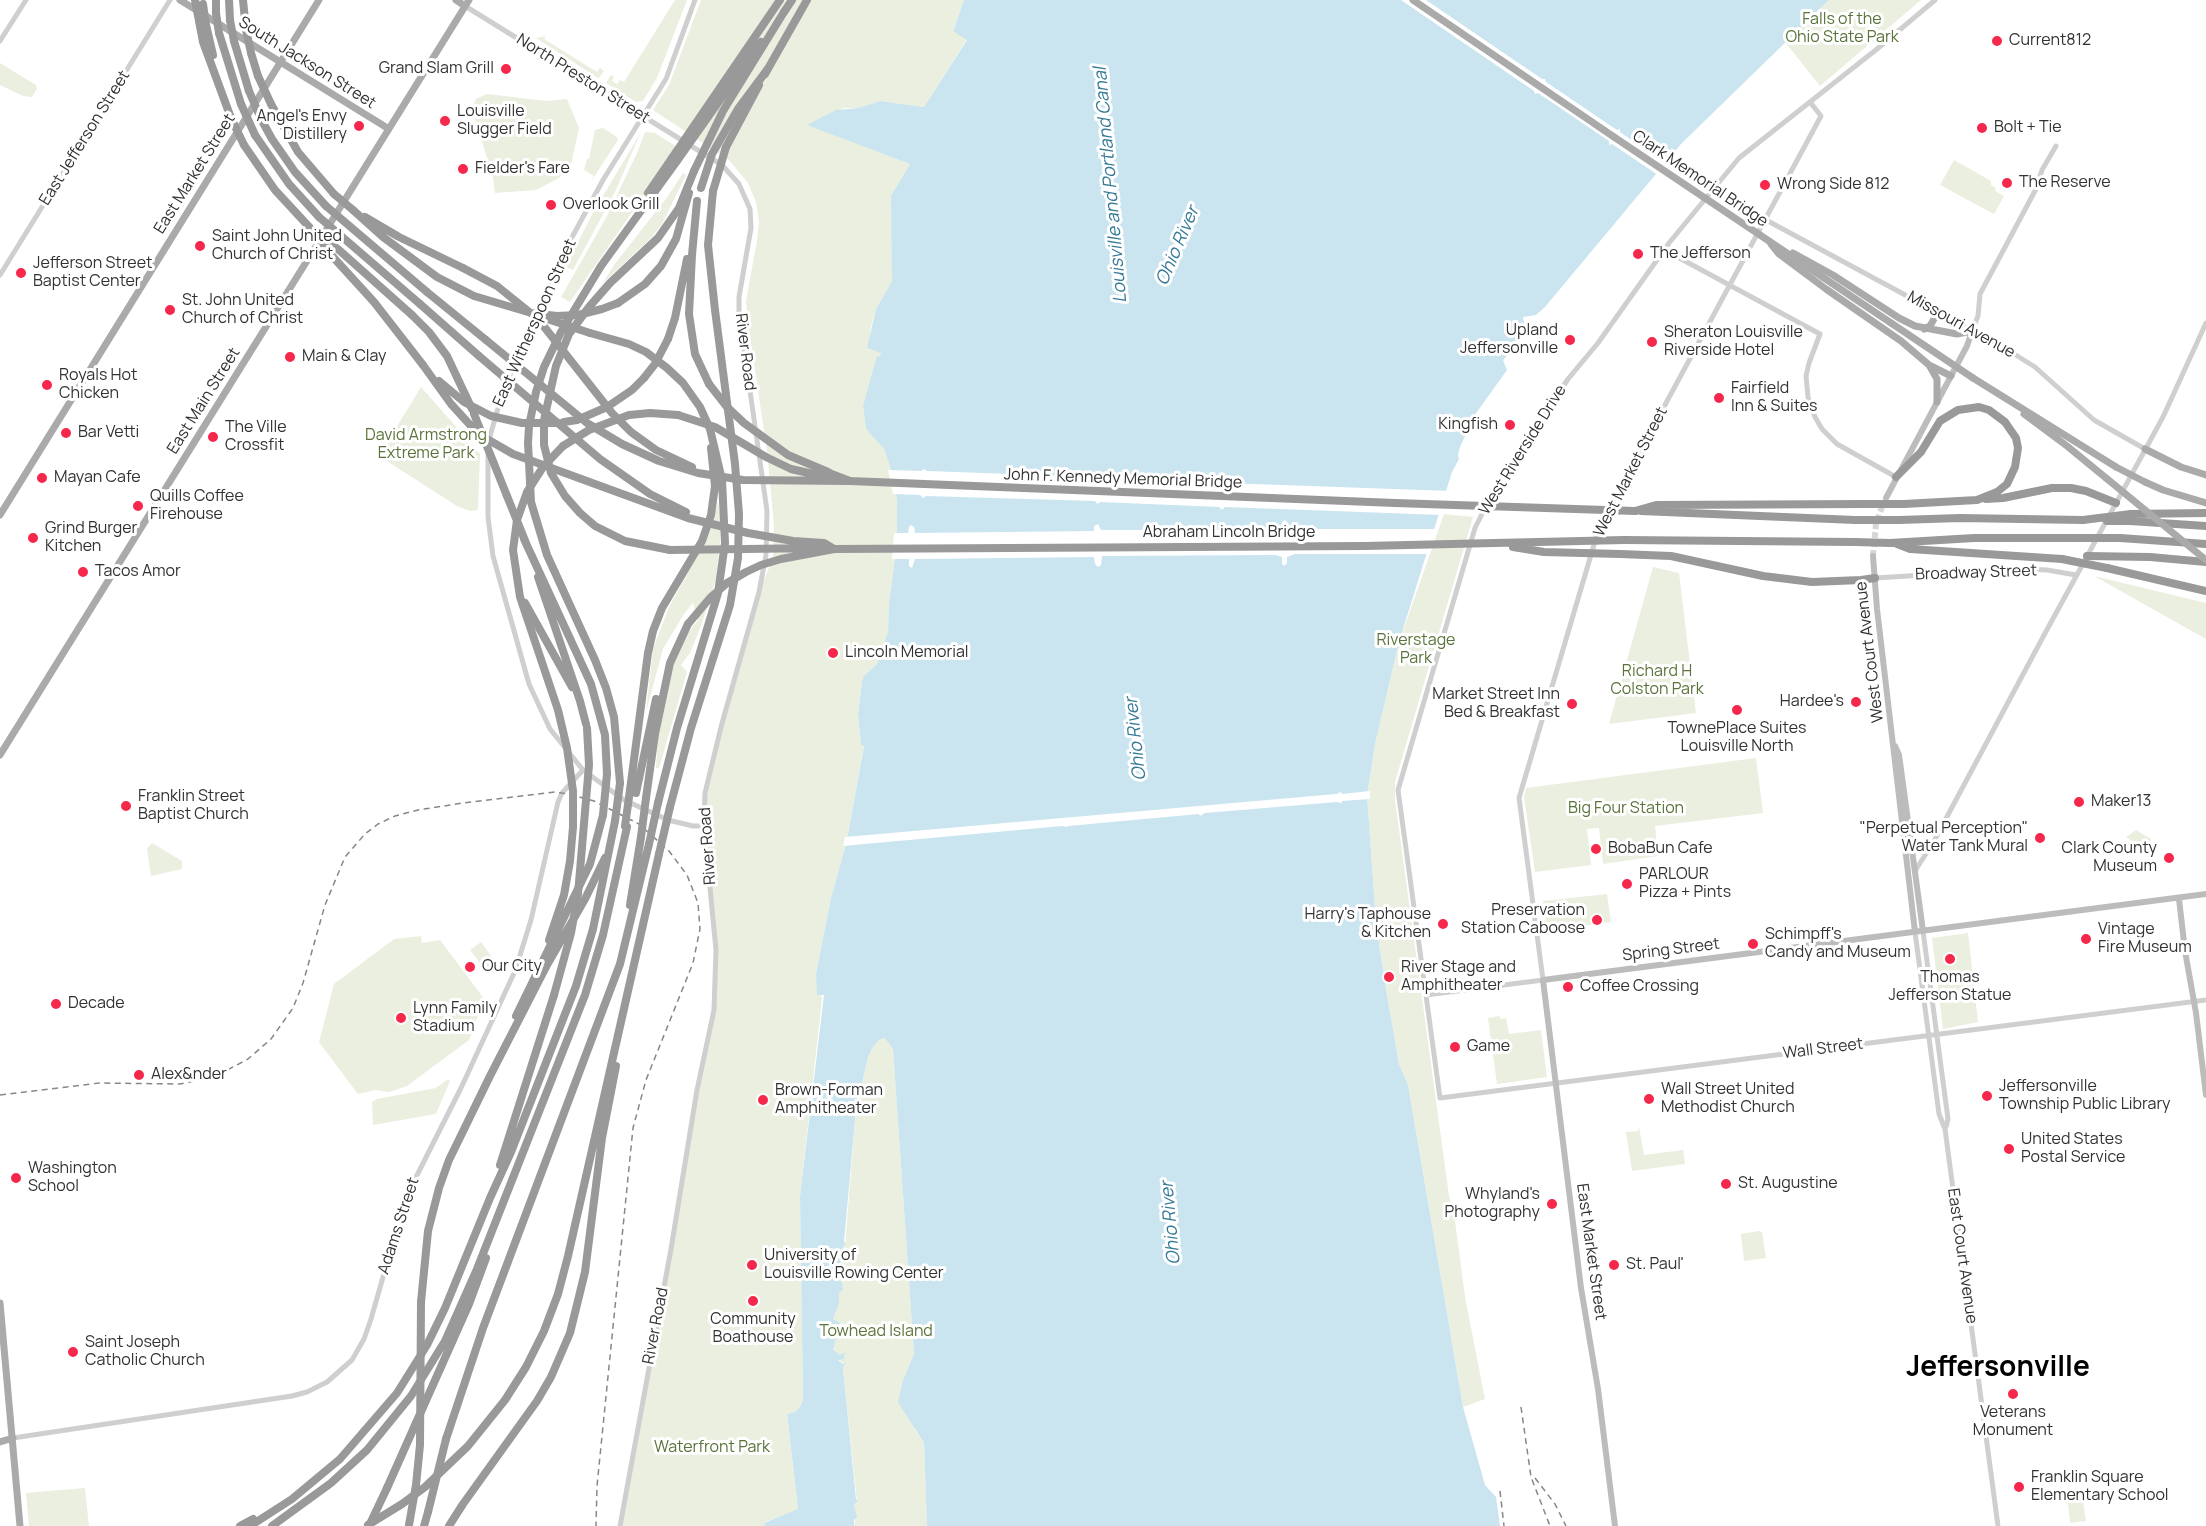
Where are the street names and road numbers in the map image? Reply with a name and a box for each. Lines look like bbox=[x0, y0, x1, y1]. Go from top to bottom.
street label: South Jackson Street bbox=[235, 13, 379, 113]
street label: North Preston Street bbox=[513, 30, 653, 128]
street label: East Jefferson Street bbox=[36, 67, 134, 209]
street label: East Market Street bbox=[150, 110, 240, 238]
street label: Clark Memorial Bridge bbox=[1629, 126, 1771, 232]
street label: East Witherspoon Street bbox=[489, 236, 581, 410]
street label: Missouri Avenue bbox=[1904, 287, 2018, 363]
street label: River Road bbox=[731, 312, 759, 392]
street label: East Main Street bbox=[164, 344, 244, 458]
street label: West Riverside Drive bbox=[1475, 382, 1571, 518]
street label: West Market Street bbox=[1590, 404, 1672, 540]
street label: John F. Kennedy Memorial Bridge bbox=[1004, 465, 1242, 493]
street label: Abraham Lincoln Bridge bbox=[1143, 523, 1315, 543]
street label: Broadway Street bbox=[1915, 561, 2037, 585]
street label: West Court Avenue bbox=[1852, 580, 1888, 724]
street label: River Road bbox=[696, 806, 720, 886]
street label: Spring Street bbox=[1621, 934, 1721, 966]
street label: Wall Street bbox=[1782, 1035, 1864, 1063]
street label: Adams Street bbox=[374, 1175, 424, 1277]
street label: East Market Street bbox=[1572, 1182, 1610, 1322]
street label: East Court Avenue bbox=[1943, 1187, 1981, 1325]
street label: River Road bbox=[639, 1286, 673, 1366]

